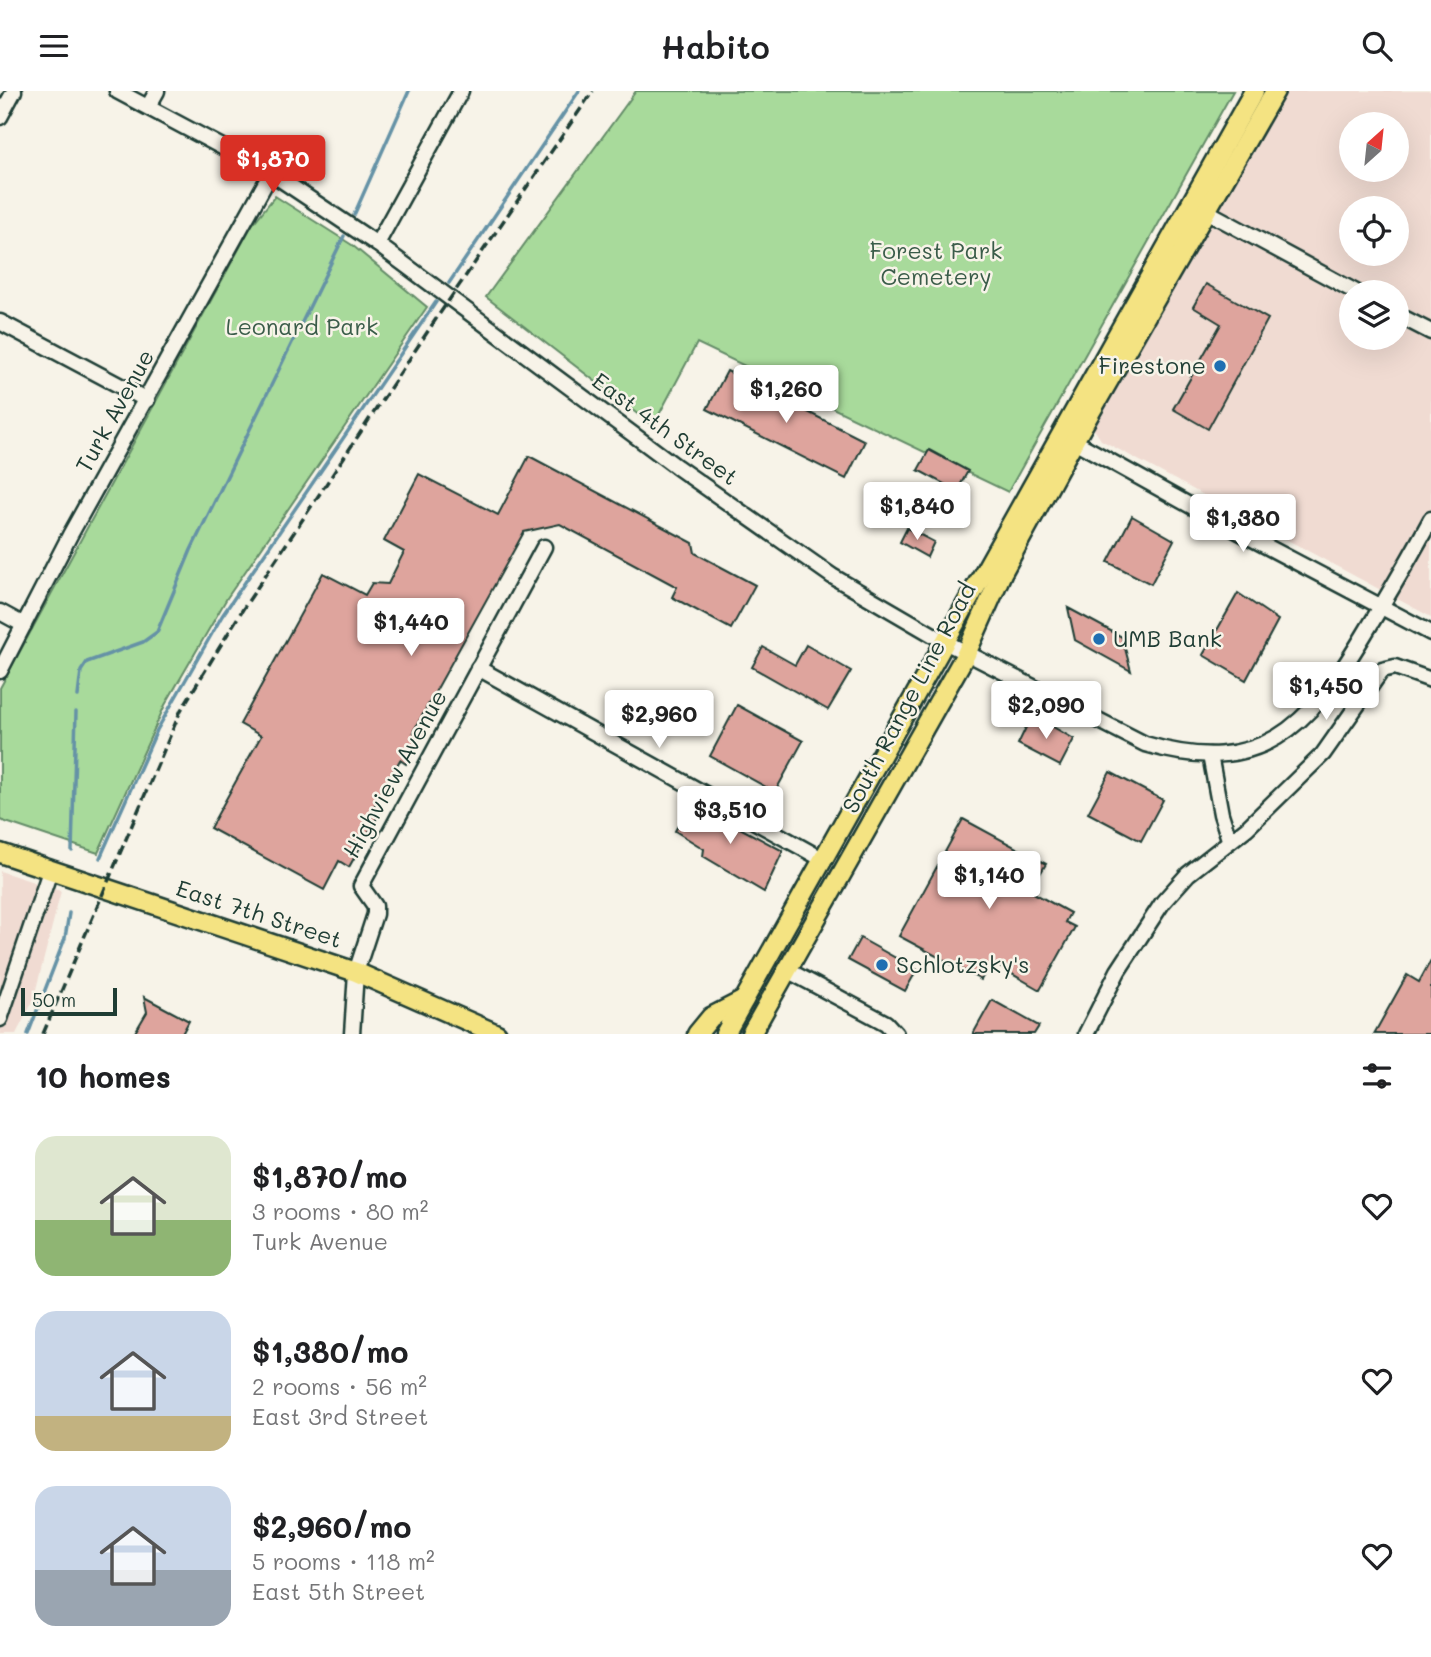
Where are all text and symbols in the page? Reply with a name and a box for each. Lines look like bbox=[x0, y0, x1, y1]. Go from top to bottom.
text: Habito bbox=[661, 25, 770, 67]
icon: menu bbox=[35, 27, 73, 65]
icon: search bbox=[1358, 27, 1396, 65]
north arrow bbox=[1339, 112, 1409, 182]
map controls bbox=[1339, 112, 1409, 350]
pin: $1,870 bbox=[216, 135, 330, 195]
text: $1,870 bbox=[236, 143, 310, 173]
button: locate bbox=[1339, 196, 1409, 266]
park label: Forest Park Cemetery bbox=[869, 235, 1003, 291]
button: layers bbox=[1339, 280, 1409, 350]
park label: Leonard Park bbox=[226, 311, 378, 341]
street label: Turk Avenue bbox=[68, 344, 160, 477]
place label: Firestone bbox=[1098, 350, 1206, 380]
marker: Firestone bbox=[1212, 358, 1228, 374]
street label: East 4th Street bbox=[587, 365, 745, 491]
pin: $1,260 bbox=[729, 365, 843, 425]
text: $1,260 bbox=[749, 373, 823, 403]
pin: $1,840 bbox=[860, 483, 974, 542]
text: $1,840 bbox=[879, 490, 955, 520]
pin: $1,380 bbox=[1186, 495, 1300, 554]
text: $1,380 bbox=[1206, 502, 1280, 532]
street label: South Range Line Road bbox=[835, 577, 982, 818]
pin: $1,440 bbox=[354, 599, 468, 658]
text: $1,440 bbox=[373, 606, 449, 636]
place label: UMB Bank bbox=[1113, 623, 1222, 653]
marker: UMB Bank bbox=[1091, 631, 1107, 647]
pin: $1,450 bbox=[1269, 663, 1383, 722]
text: $1,450 bbox=[1289, 670, 1363, 700]
pin: $2,090 bbox=[989, 681, 1103, 741]
street label: Highview Avenue bbox=[335, 684, 453, 863]
text: $2,090 bbox=[1007, 689, 1085, 719]
pin: $2,960 bbox=[602, 691, 716, 750]
text: $2,960 bbox=[621, 698, 697, 728]
pin: $3,510 bbox=[673, 787, 787, 846]
text: $3,510 bbox=[693, 794, 767, 824]
pin: $1,140 bbox=[932, 851, 1046, 911]
text: $1,140 bbox=[953, 859, 1025, 889]
street label: East 7th Street bbox=[173, 872, 346, 954]
place label: Schlotzsky's bbox=[896, 949, 1029, 979]
marker: Schlotzsky's bbox=[874, 957, 890, 973]
scale bar bbox=[21, 985, 117, 1017]
text: 50 m bbox=[32, 987, 76, 1012]
text: 10 homes bbox=[35, 1056, 171, 1096]
icon: filters bbox=[1358, 1057, 1396, 1095]
text: $1,870/mo bbox=[252, 1156, 407, 1196]
icon: home bbox=[91, 1164, 175, 1248]
icon: heart bbox=[1358, 1187, 1396, 1225]
text: 3 rooms · 80 m² bbox=[252, 1196, 428, 1226]
text: Turk Avenue bbox=[252, 1226, 388, 1256]
text: $1,380/mo bbox=[252, 1331, 408, 1371]
icon: home bbox=[91, 1339, 175, 1423]
icon: heart bbox=[1358, 1362, 1396, 1400]
text: 2 rooms · 56 m² bbox=[252, 1371, 427, 1401]
text: East 3rd Street bbox=[252, 1401, 428, 1431]
text: $2,960/mo bbox=[252, 1506, 412, 1546]
icon: home bbox=[91, 1514, 175, 1598]
icon: heart bbox=[1358, 1537, 1396, 1575]
text: 5 rooms · 118 m² bbox=[252, 1546, 435, 1576]
text: East 5th Street bbox=[252, 1576, 425, 1606]

